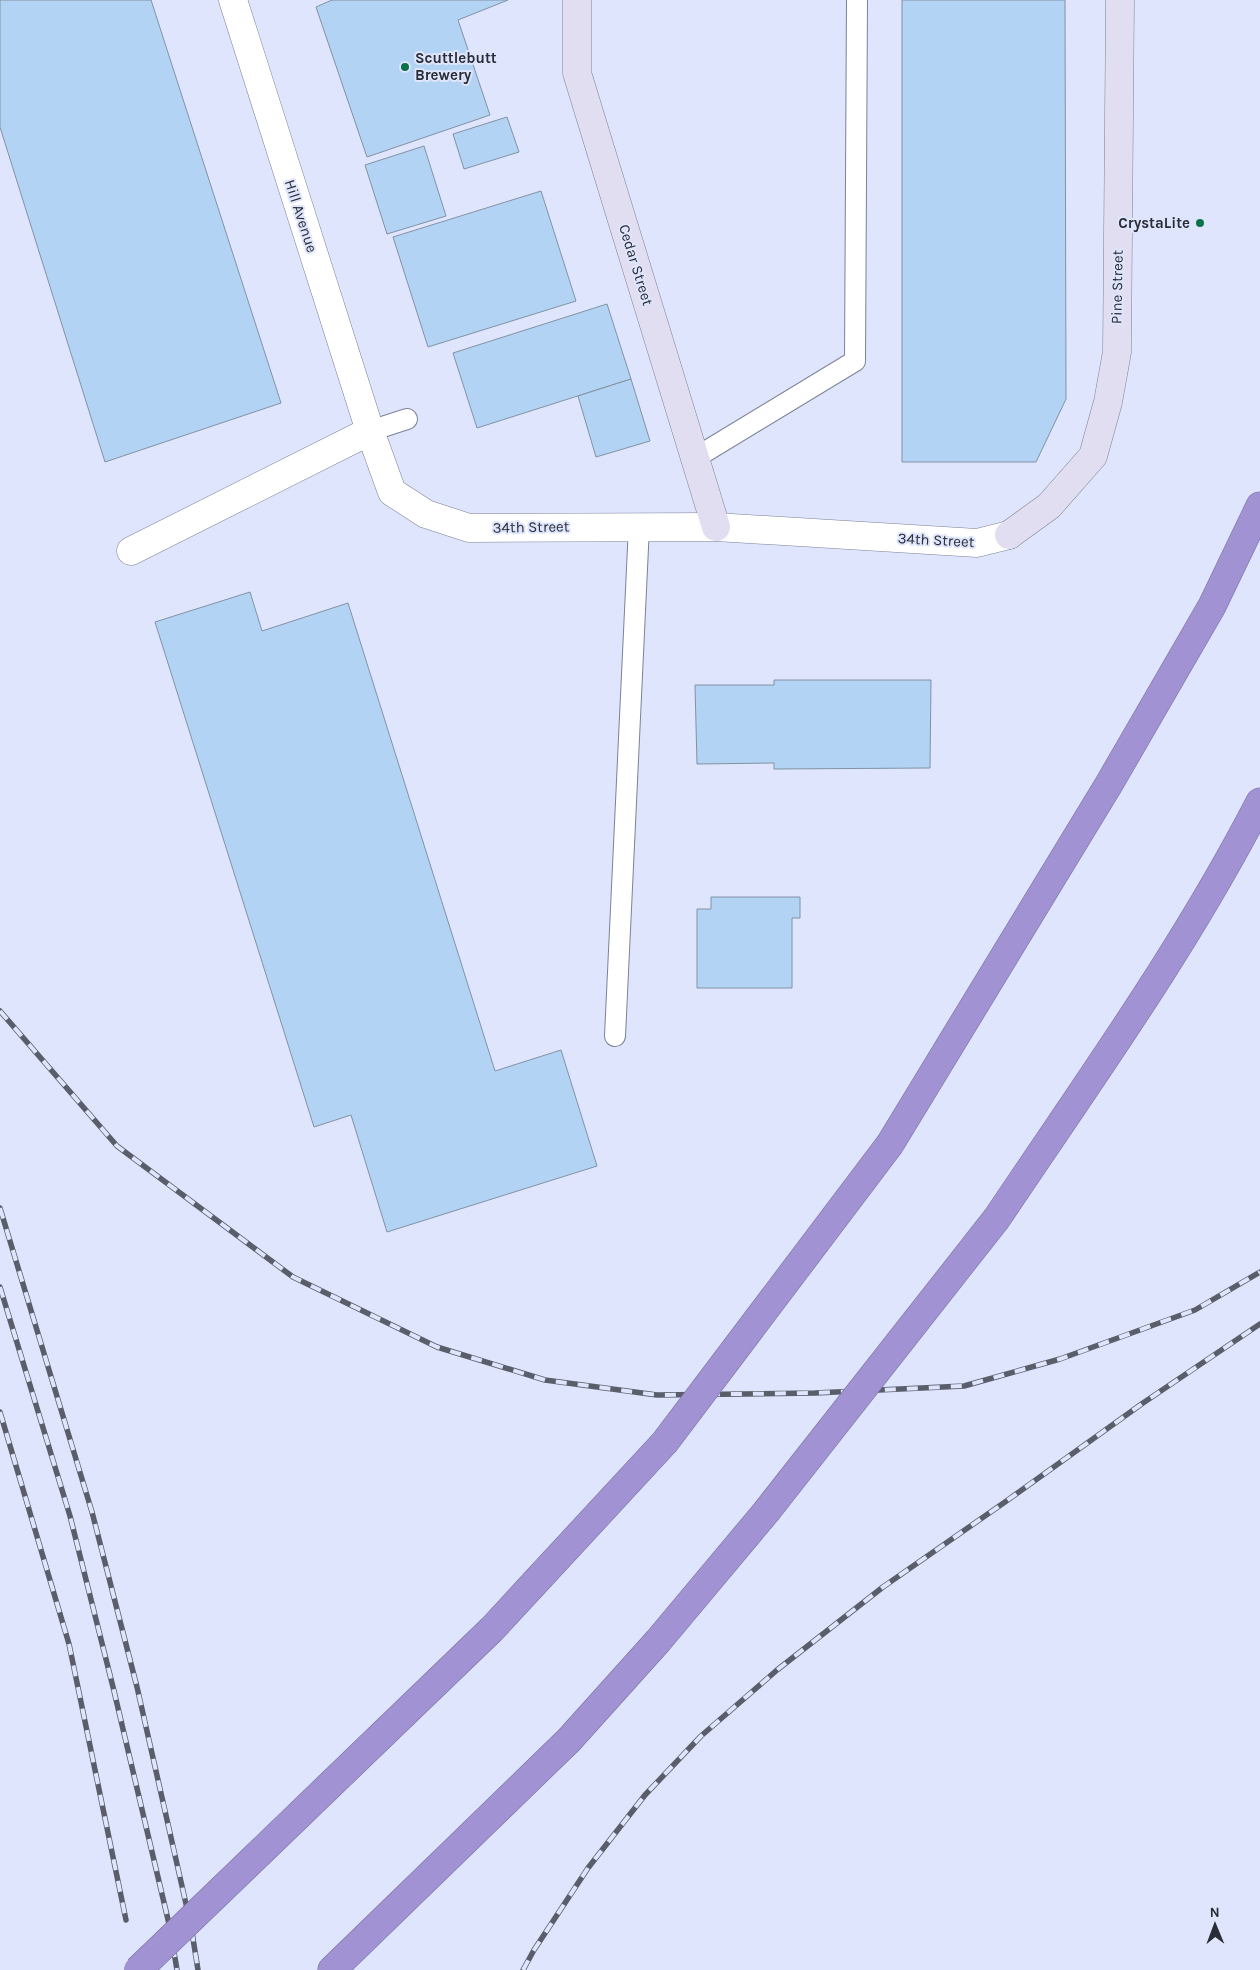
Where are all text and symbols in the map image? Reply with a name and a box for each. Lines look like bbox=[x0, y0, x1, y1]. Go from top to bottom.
place label: Scuttlebutt Brewery bbox=[415, 49, 497, 84]
marker: Scuttlebutt Brewery bbox=[399, 61, 411, 73]
street label: Hill Avenue bbox=[281, 177, 321, 255]
place label: CrystaLite bbox=[1118, 214, 1190, 232]
marker: CrystaLite bbox=[1194, 217, 1206, 229]
street label: Cedar Street bbox=[615, 222, 657, 308]
street label: Pine Street bbox=[1107, 249, 1127, 324]
street label: 34th Street bbox=[493, 517, 570, 537]
street label: 34th Street bbox=[897, 529, 975, 551]
north arrow bbox=[1190, 1900, 1240, 1950]
text: N bbox=[1210, 1904, 1220, 1921]

